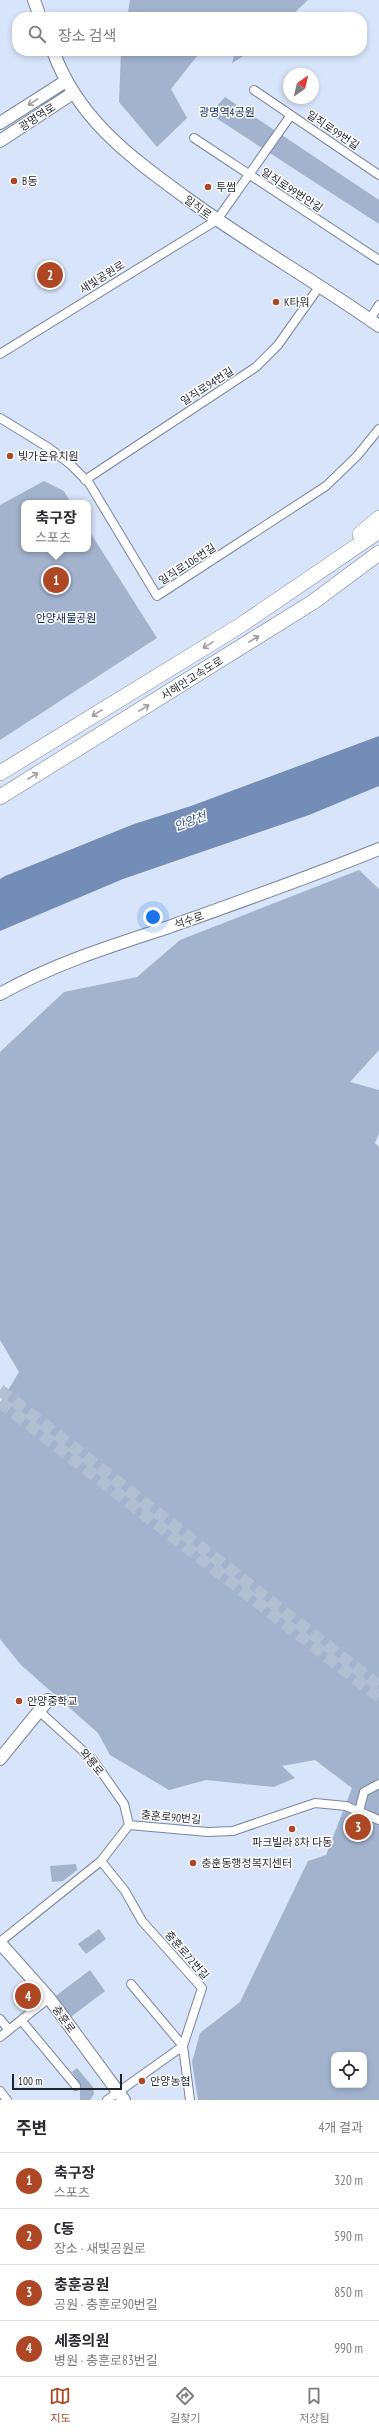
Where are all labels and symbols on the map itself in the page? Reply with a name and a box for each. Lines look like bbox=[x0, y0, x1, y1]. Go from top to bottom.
north arrow bbox=[283, 68, 319, 104]
one-way arrow bbox=[28, 98, 39, 106]
street label: 광명역로 bbox=[16, 100, 58, 134]
park label: 광명역4공원 bbox=[199, 105, 255, 119]
street label: 일직로99번길 bbox=[304, 107, 362, 153]
street label: 일직로99번안길 bbox=[259, 165, 325, 215]
place label: B동 bbox=[22, 174, 37, 188]
marker: B동 bbox=[9, 176, 19, 186]
place label: 투썸 bbox=[216, 180, 236, 194]
marker: 투썸 bbox=[203, 182, 213, 192]
street label: 일직로 bbox=[182, 192, 214, 222]
street label: 새빛공원로 bbox=[77, 258, 127, 296]
pin: 2 bbox=[37, 260, 63, 290]
place label: K타워 bbox=[284, 295, 310, 309]
marker: K타워 bbox=[271, 297, 281, 307]
street label: 일직로94번길 bbox=[178, 364, 236, 408]
place label: 빛가온유치원 bbox=[18, 449, 79, 463]
marker: 빛가온유치원 bbox=[5, 451, 15, 461]
street label: 일직로106번길 bbox=[156, 540, 218, 588]
pin: 1 bbox=[43, 565, 69, 595]
park label: 안양새물공원 bbox=[36, 611, 96, 625]
one-way arrow bbox=[249, 635, 260, 644]
one-way arrow bbox=[202, 642, 214, 650]
street label: 서해안고속도로 bbox=[158, 653, 226, 703]
one-way arrow bbox=[138, 703, 150, 711]
one-way arrow bbox=[91, 710, 103, 718]
one-way arrow bbox=[27, 772, 38, 780]
water label: 안양천 bbox=[172, 808, 210, 834]
your location bbox=[143, 907, 163, 927]
street label: 석수로 bbox=[172, 908, 206, 932]
place label: 안양중학교 bbox=[27, 1694, 78, 1708]
marker: 안양중학교 bbox=[14, 1696, 24, 1706]
street label: 와룡로 bbox=[77, 1746, 107, 1778]
street label: 충훈로90번길 bbox=[140, 1807, 202, 1827]
pin: 3 bbox=[345, 1812, 371, 1842]
marker: 파크빌라 8차 다동 bbox=[287, 1824, 297, 1834]
place label: 파크빌라 8차 다동 bbox=[252, 1835, 332, 1849]
place label: 충훈동행정복지센터 bbox=[201, 1856, 292, 1870]
marker: 충훈동행정복지센터 bbox=[188, 1858, 198, 1868]
street label: 충훈로72번길 bbox=[162, 1928, 212, 1982]
pin: 4 bbox=[15, 1981, 41, 2011]
street label: 충훈로 bbox=[49, 2003, 79, 2035]
scale bar bbox=[12, 2072, 122, 2091]
place label: 안양농협 bbox=[150, 2074, 190, 2088]
marker: 안양농협 bbox=[137, 2076, 147, 2086]

